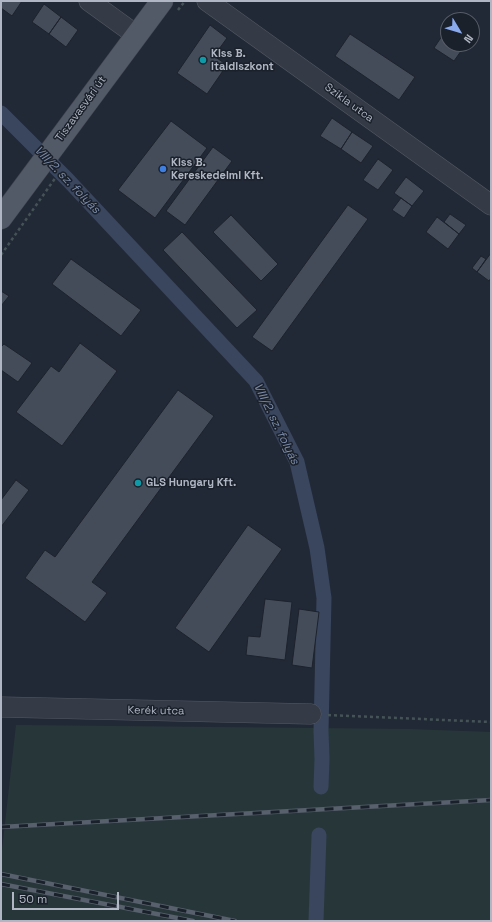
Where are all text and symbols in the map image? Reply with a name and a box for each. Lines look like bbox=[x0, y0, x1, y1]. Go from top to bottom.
north arrow bbox=[440, 12, 480, 52]
text: N bbox=[461, 32, 476, 46]
place label: Kiss B. Italdiszkont bbox=[211, 47, 274, 73]
marker: Kiss B. Italdiszkont bbox=[198, 55, 208, 65]
street label: Tiszavasvári út bbox=[53, 74, 109, 144]
street label: Szikla utca bbox=[322, 81, 376, 125]
water label: VIII/2. sz. folyás bbox=[31, 143, 103, 217]
place label: Kiss B. Kereskedelmi Kft. bbox=[171, 156, 264, 182]
marker: Kiss B. Kereskedelmi Kft. bbox=[158, 164, 168, 174]
water label: VIII/2. sz. folyás bbox=[250, 381, 302, 467]
place label: GLS Hungary Kft. bbox=[146, 476, 236, 490]
marker: GLS Hungary Kft. bbox=[133, 478, 143, 488]
street label: Kerék utca bbox=[128, 704, 184, 718]
scale bar bbox=[14, 884, 121, 910]
text: 50 m bbox=[19, 891, 47, 907]

